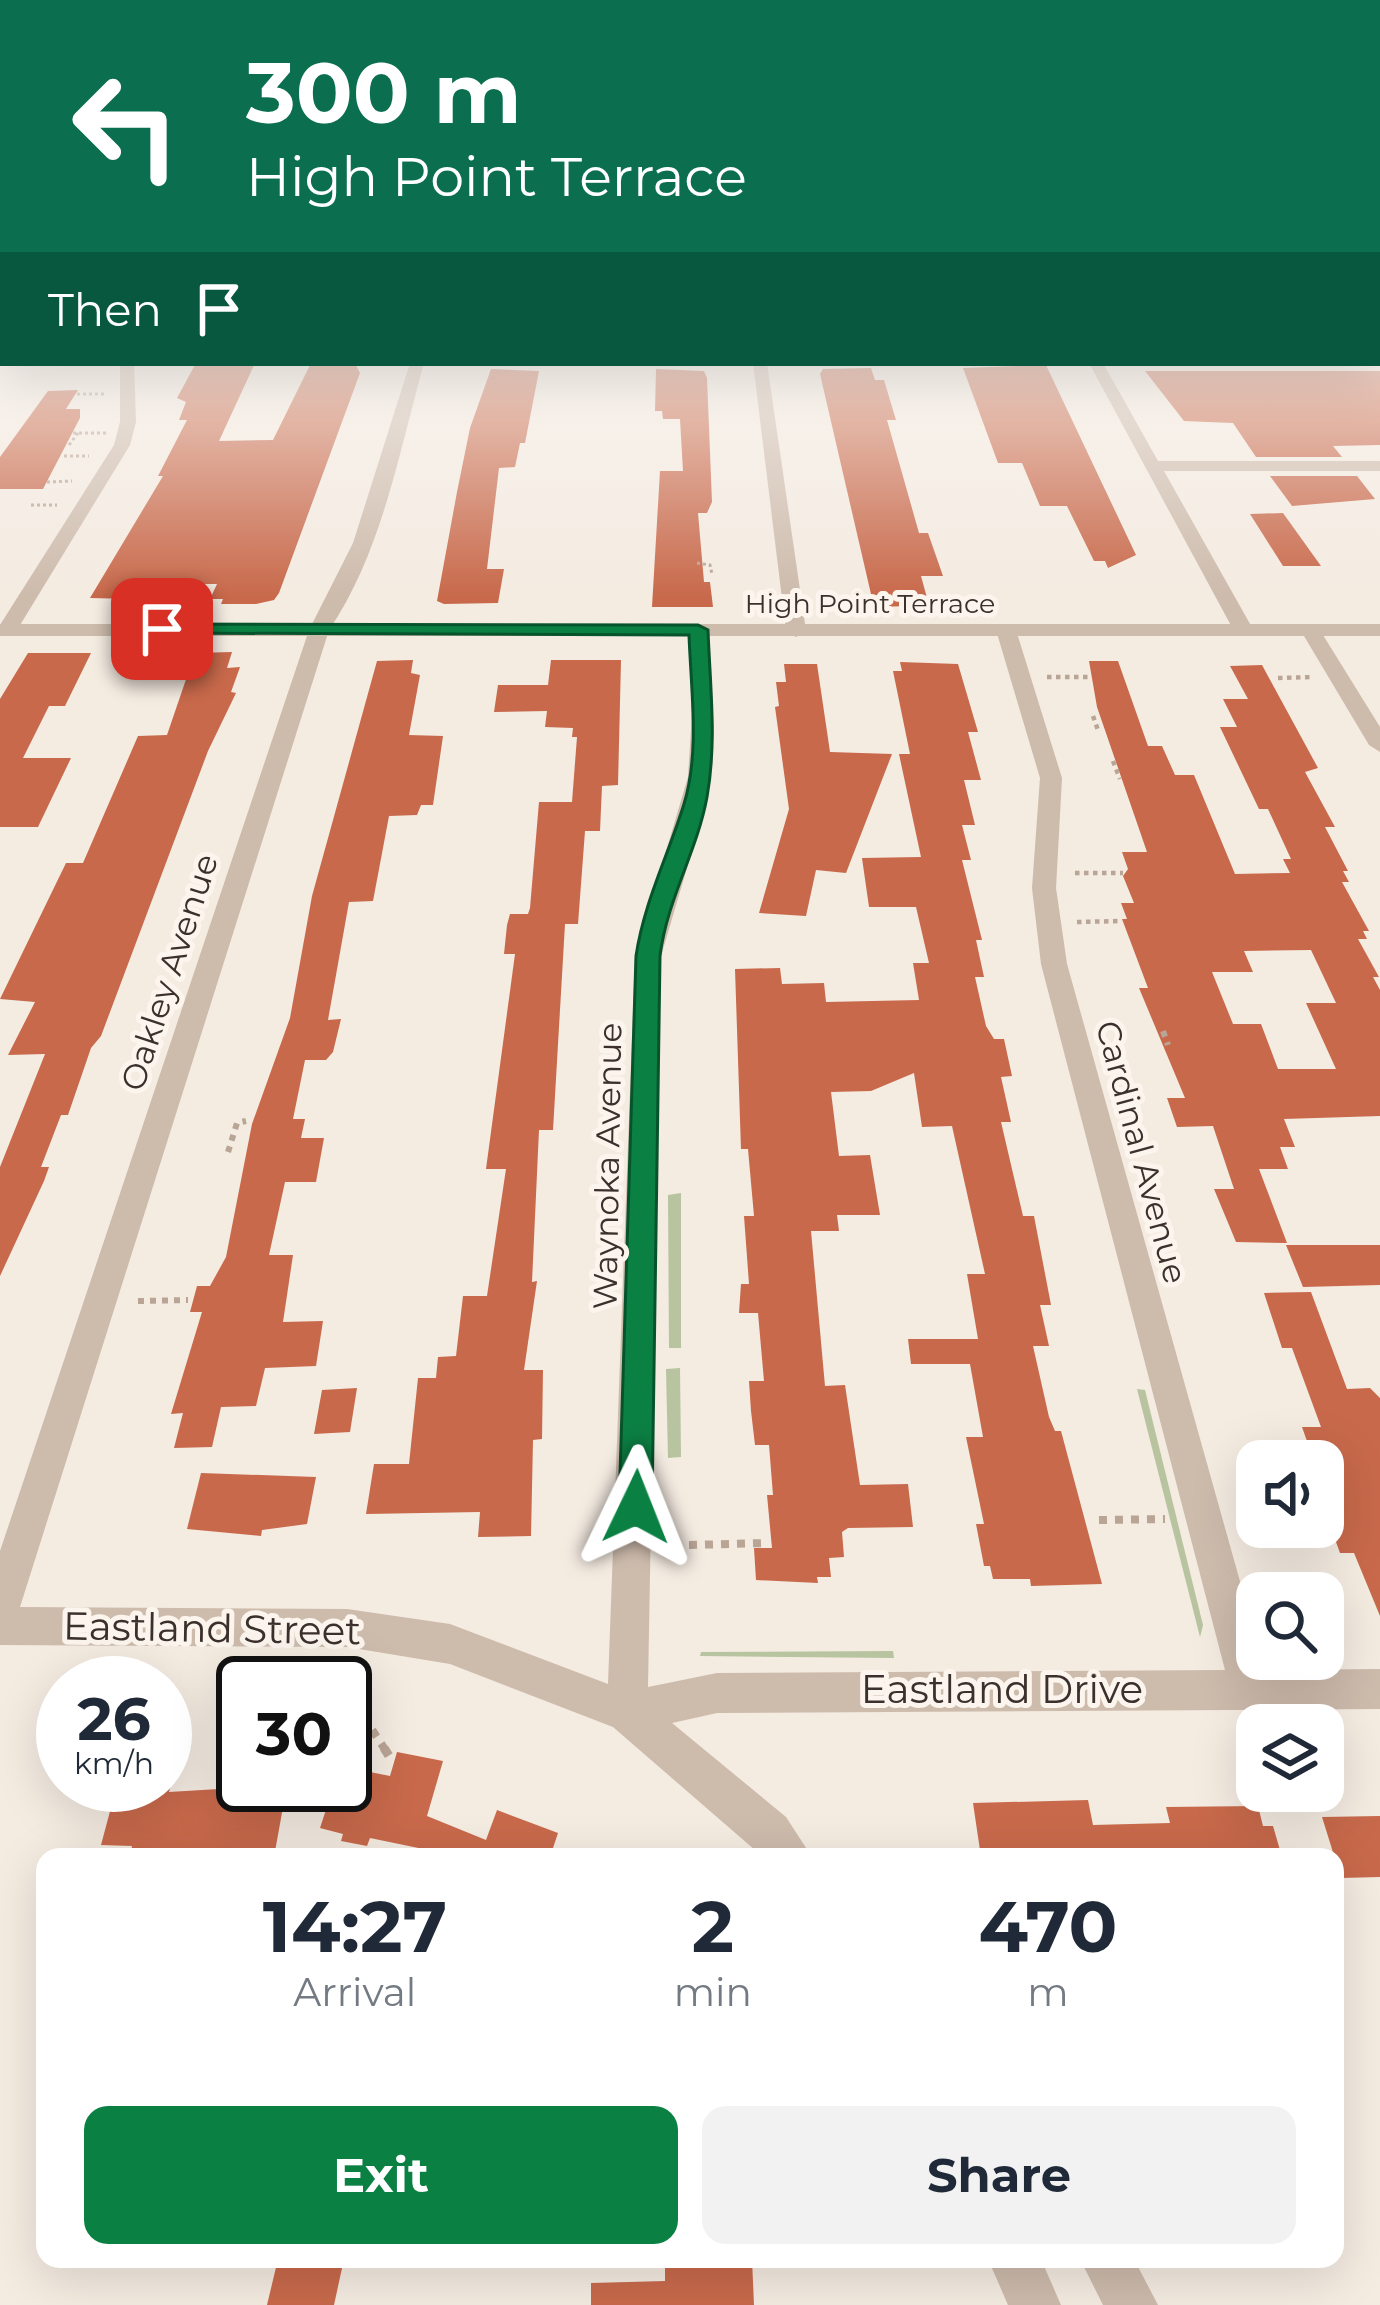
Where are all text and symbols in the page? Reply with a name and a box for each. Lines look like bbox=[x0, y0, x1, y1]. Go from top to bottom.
text: 300 m bbox=[246, 42, 522, 144]
icon: left bbox=[48, 48, 204, 204]
text: High Point Terrace bbox=[246, 144, 747, 210]
icon: arrive bbox=[186, 276, 252, 342]
text: Then bbox=[48, 282, 162, 337]
pin bbox=[111, 578, 213, 680]
street label: High Point Terrace bbox=[745, 587, 995, 620]
icon: arrive bbox=[129, 596, 195, 662]
street label: Oakley Avenue bbox=[112, 849, 226, 1095]
street label: Cardinal Avenue bbox=[1088, 1016, 1196, 1288]
street label: Waynoka Avenue bbox=[585, 1022, 629, 1310]
map controls bbox=[1236, 1440, 1344, 1812]
button: sound bbox=[1236, 1440, 1344, 1548]
position arrow bbox=[573, 1444, 699, 1570]
button: search bbox=[1236, 1572, 1344, 1680]
street label: Eastland Street bbox=[63, 1601, 361, 1655]
speed limit sign: 30 bbox=[216, 1656, 372, 1812]
street label: Eastland Drive bbox=[861, 1665, 1143, 1713]
text: 26 bbox=[77, 1682, 151, 1755]
button: layers bbox=[1236, 1704, 1344, 1812]
text: km/h bbox=[74, 1745, 154, 1782]
text: 14:27 bbox=[263, 1882, 447, 1970]
text: 2 bbox=[692, 1882, 734, 1970]
text: 470 bbox=[979, 1882, 1117, 1970]
text: Arrival bbox=[293, 1968, 416, 2016]
text: min bbox=[674, 1968, 752, 2016]
text: m bbox=[1027, 1968, 1069, 2016]
button: Exit bbox=[84, 2106, 678, 2244]
button: Share bbox=[702, 2106, 1296, 2244]

